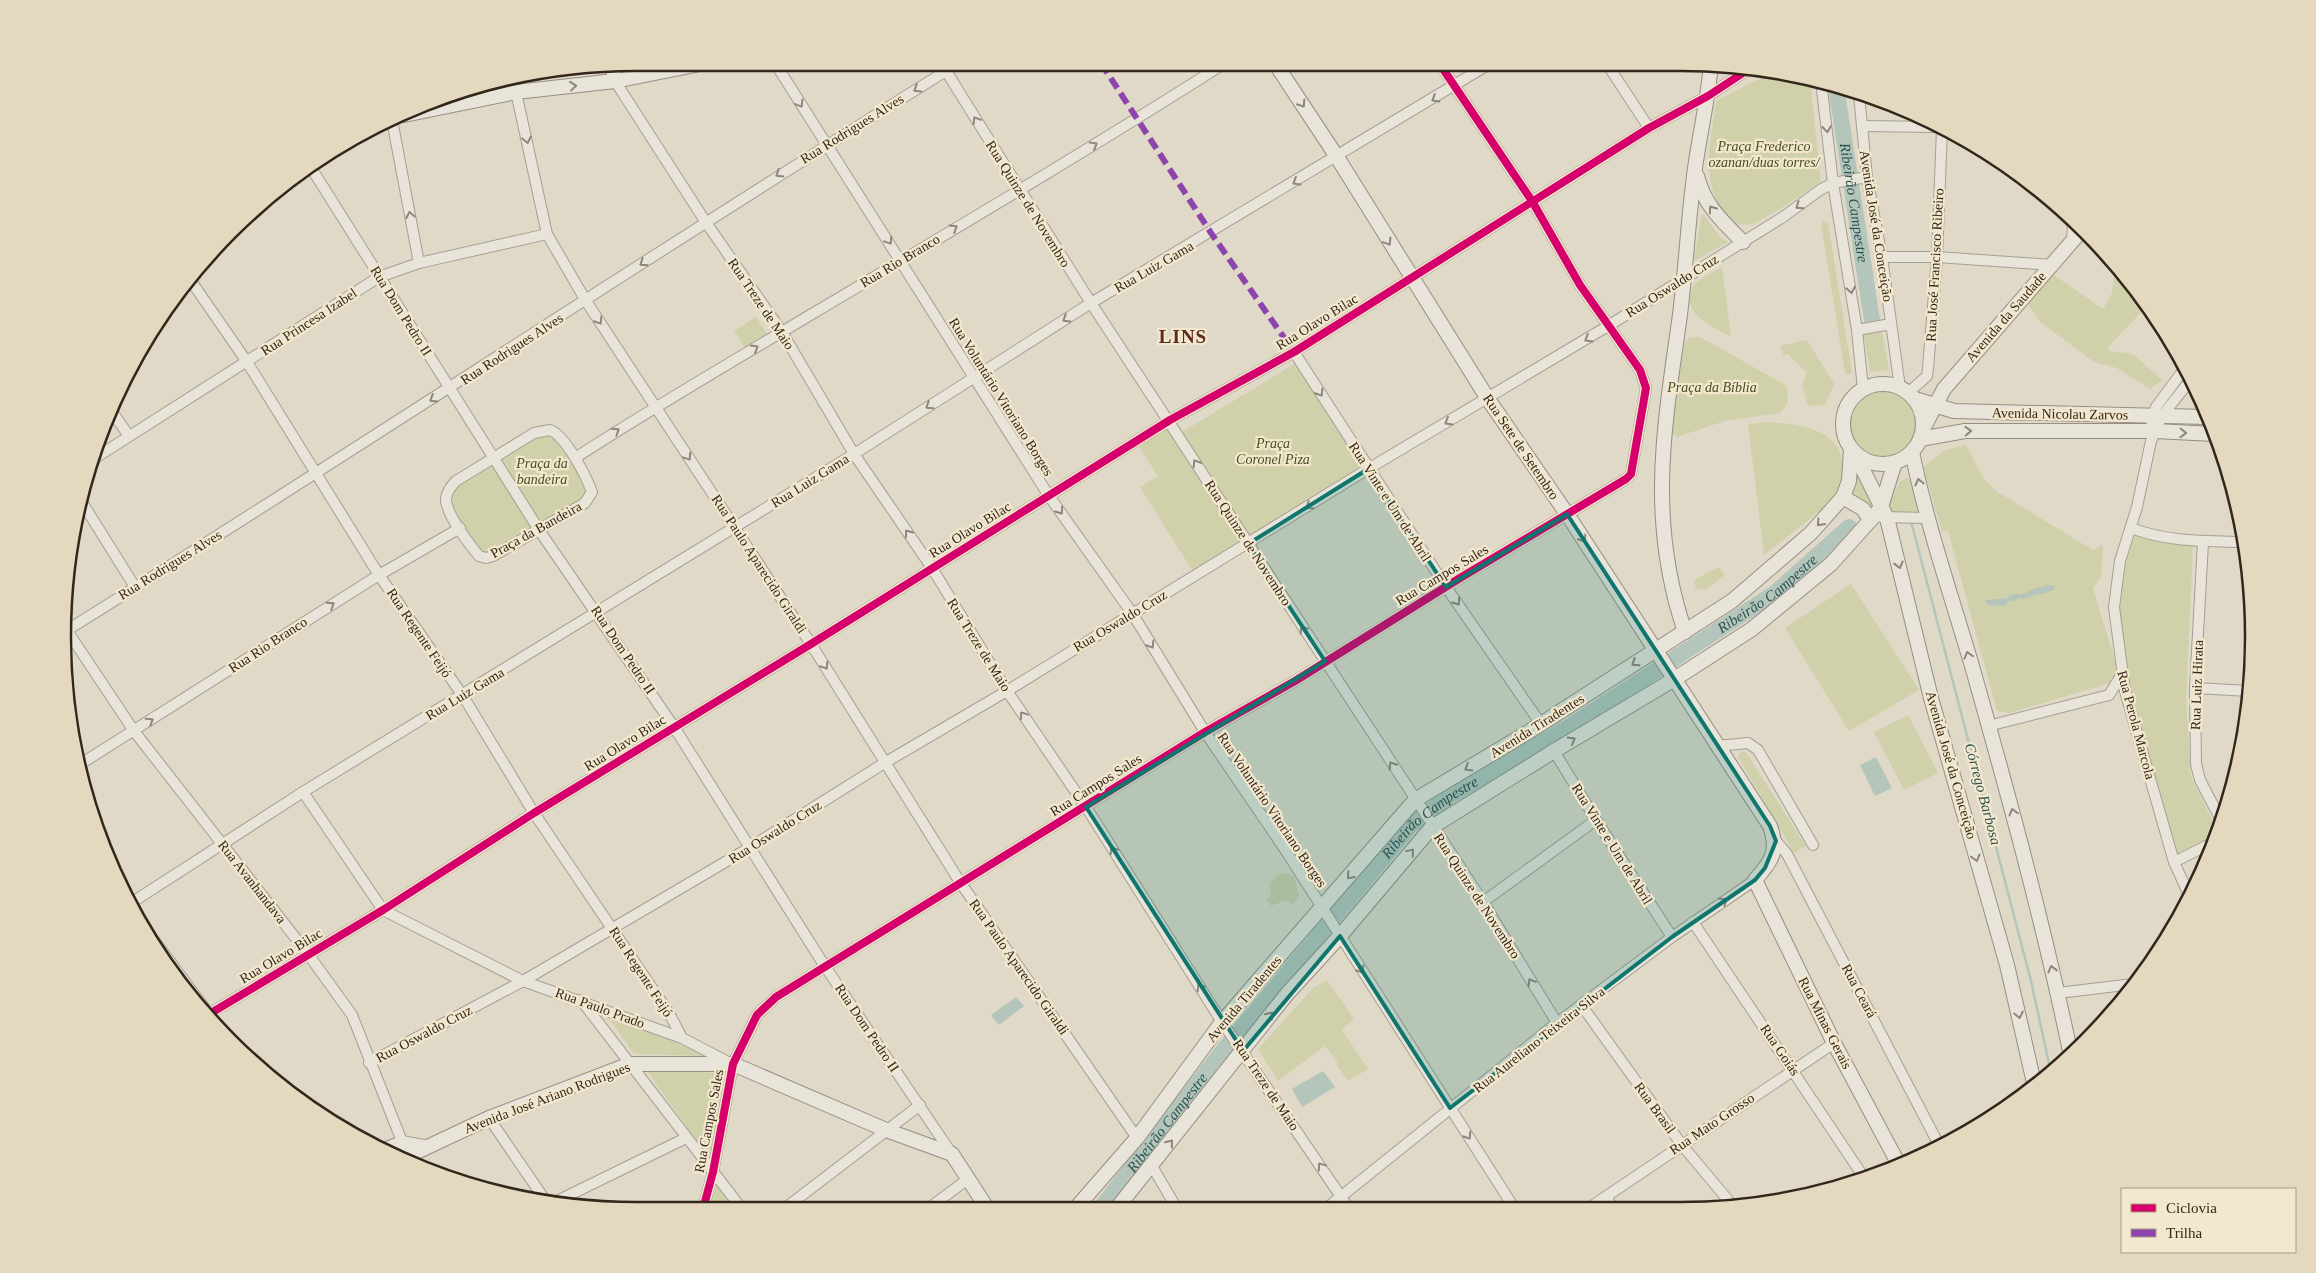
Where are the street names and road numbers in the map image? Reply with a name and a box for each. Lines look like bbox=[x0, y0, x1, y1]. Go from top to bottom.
street label: Rua Rodrigues Alves bbox=[798, 91, 906, 167]
street label: Rua Quinze de Novembro bbox=[983, 138, 1073, 270]
street label: Avenida José da Conceição bbox=[1857, 149, 1895, 303]
street label: Rua José Francisco Ribeiro bbox=[1923, 188, 1947, 342]
street label: Rua Rio Branco bbox=[857, 231, 943, 291]
street label: Rua Luiz Gama bbox=[1112, 238, 1197, 296]
street label: Rua Oswaldo Cruz bbox=[1623, 251, 1721, 321]
street label: Rua Treze de Maio bbox=[725, 255, 797, 353]
street label: Rua Dom Pedro II bbox=[367, 263, 435, 359]
street label: Avenida da Saudade bbox=[1963, 269, 2049, 365]
street label: Rua Princesa Izabel bbox=[258, 285, 360, 359]
street label: Rua Olavo Bilac bbox=[1273, 291, 1361, 353]
street label: Rua Rodrigues Alves bbox=[458, 310, 566, 388]
street label: Rua Voluntário Vitoriano Borges bbox=[946, 315, 1056, 479]
street label: Rua Sete de Setembro bbox=[1480, 391, 1562, 503]
street label: Avenida Nicolau Zarvos bbox=[1992, 405, 2128, 423]
street label: Rua Vinte e Um de Abril bbox=[1346, 440, 1434, 565]
street label: Rua Luiz Gama bbox=[768, 451, 852, 511]
street label: Rua Quinze de Novembro bbox=[1202, 477, 1294, 609]
street label: Rua Paulo Aparecido Giraldi bbox=[709, 492, 809, 636]
street label: Praça da Bandeira bbox=[488, 498, 585, 561]
street label: Rua Olavo Bilac bbox=[926, 499, 1014, 561]
street label: Rua Rodrigues Alves bbox=[116, 527, 224, 603]
street label: Rua Campos Sales bbox=[1393, 542, 1491, 608]
street label: Rua Regente Feijó bbox=[384, 586, 454, 680]
street label: Rua Oswaldo Cruz bbox=[1070, 587, 1170, 655]
street label: Rua Treze de Maio bbox=[944, 596, 1014, 694]
street label: Rua Dom Pedro II bbox=[588, 603, 658, 697]
street label: Rua Rio Branco bbox=[226, 614, 310, 676]
street label: Rua Luiz Hirata bbox=[2188, 639, 2206, 730]
street label: Rua Luiz Gama bbox=[423, 664, 508, 723]
street label: Rua Perola Marcola bbox=[2114, 669, 2158, 782]
street label: Avenida José da Conceição bbox=[1923, 689, 1979, 841]
street label: Avenida Tiradentes bbox=[1487, 691, 1587, 761]
street label: Rua Olavo Bilac bbox=[581, 712, 669, 774]
street label: Rua Voluntário Vitoriano Borges bbox=[1214, 730, 1330, 890]
street label: Rua Campos Sales bbox=[1048, 751, 1144, 819]
street label: Rua Vinte e Um de Abril bbox=[1569, 781, 1655, 907]
street label: Rua Oswaldo Cruz bbox=[726, 797, 824, 867]
street label: Rua Quinze de Novembro bbox=[1431, 830, 1523, 962]
street label: Rua Avanhandava bbox=[215, 838, 290, 927]
street label: Rua Paulo Aparecido Giraldi bbox=[966, 896, 1072, 1038]
street label: Rua Regente Feijó bbox=[606, 924, 676, 1020]
street label: Rua Olavo Bilac bbox=[237, 926, 325, 986]
street label: Avenida Tiradentes bbox=[1203, 953, 1285, 1045]
street label: Rua Ceará bbox=[1839, 962, 1880, 1021]
street label: Rua Minas Gerais bbox=[1795, 975, 1855, 1071]
street label: Rua Dom Pedro II bbox=[832, 981, 902, 1075]
street label: Rua Aureliano Teixeira Silva bbox=[1470, 984, 1608, 1096]
street label: Rua Paulo Prado bbox=[553, 985, 647, 1031]
street label: Rua Oswaldo Cruz bbox=[373, 1002, 475, 1066]
street label: Rua Goiás bbox=[1757, 1021, 1803, 1079]
street label: Rua Treze de Maio bbox=[1230, 1036, 1302, 1134]
street label: Avenida José Ariano Rodrigues bbox=[462, 1059, 632, 1137]
street label: Rua Campos Sales bbox=[692, 1068, 726, 1174]
street label: Rua Brasil bbox=[1631, 1080, 1679, 1137]
street label: Rua Mato Grosso bbox=[1667, 1090, 1757, 1158]

